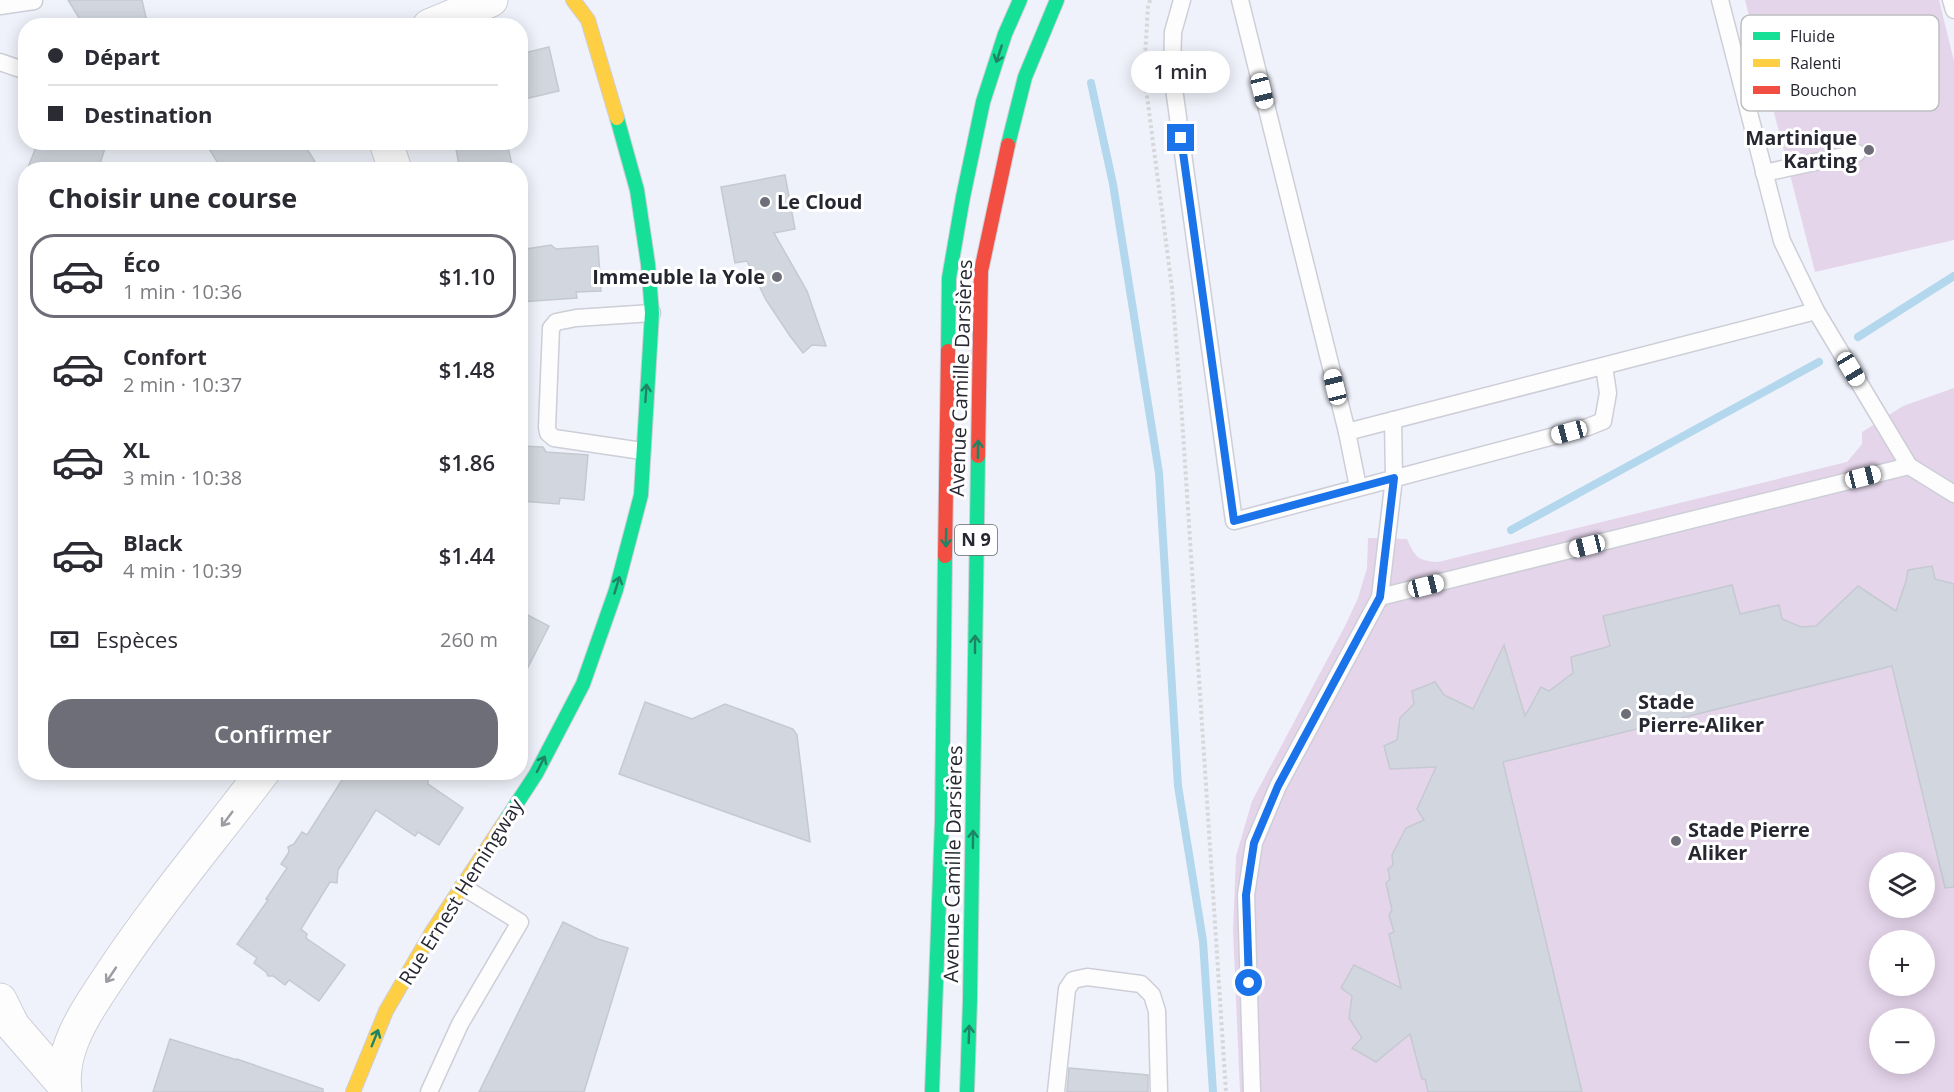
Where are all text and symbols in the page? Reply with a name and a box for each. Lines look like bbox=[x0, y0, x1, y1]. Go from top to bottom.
legend bbox=[1741, 15, 1939, 111]
text: Fluide bbox=[1790, 25, 1835, 47]
text: Départ bbox=[84, 41, 160, 71]
one-way arrow bbox=[992, 44, 1003, 63]
callout: 1 min bbox=[1132, 51, 1230, 93]
text: Ralenti bbox=[1790, 52, 1841, 74]
text: 1 min bbox=[1154, 58, 1208, 85]
car bbox=[1249, 71, 1275, 111]
text: Bouchon bbox=[1790, 79, 1857, 101]
text: Destination bbox=[84, 99, 213, 129]
route end bbox=[1167, 124, 1194, 151]
place label: Martinique Karting bbox=[1745, 124, 1858, 174]
marker: Martinique Karting bbox=[1862, 143, 1876, 157]
text: Choisir une course bbox=[48, 179, 297, 216]
place label: Le Cloud bbox=[777, 188, 862, 215]
marker: Le Cloud bbox=[758, 195, 772, 209]
text: Éco bbox=[123, 248, 160, 278]
icon: car bbox=[51, 249, 105, 303]
street label: Avenue Camille Darsières bbox=[943, 259, 978, 497]
text: $1.10 bbox=[439, 261, 495, 291]
place label: Immeuble la Yole bbox=[592, 263, 765, 290]
marker: Immeuble la Yole bbox=[770, 270, 784, 284]
text: 1 min · 10:36 bbox=[123, 278, 242, 305]
text: Confort bbox=[123, 341, 207, 371]
icon: car bbox=[51, 342, 105, 396]
car bbox=[1834, 349, 1868, 389]
text: $1.48 bbox=[439, 354, 495, 384]
car bbox=[1322, 367, 1348, 407]
text: 2 min · 10:37 bbox=[123, 371, 242, 398]
one-way arrow bbox=[641, 383, 652, 403]
car bbox=[1549, 419, 1589, 445]
text: XL bbox=[123, 434, 150, 464]
icon: car bbox=[51, 435, 105, 489]
one-way arrow bbox=[972, 439, 983, 459]
text: $1.86 bbox=[439, 447, 495, 477]
text: 3 min · 10:38 bbox=[123, 464, 242, 491]
car bbox=[1843, 464, 1883, 490]
road number: N 9 bbox=[955, 525, 997, 555]
text: Black bbox=[123, 527, 183, 557]
one-way arrow bbox=[940, 527, 952, 547]
icon: car bbox=[51, 528, 105, 582]
car bbox=[1567, 533, 1607, 559]
text: $1.44 bbox=[439, 540, 495, 570]
text: 4 min · 10:39 bbox=[123, 557, 242, 584]
car bbox=[1406, 573, 1446, 599]
one-way arrow bbox=[612, 576, 623, 595]
icon: cash bbox=[48, 623, 81, 656]
text: Espèces bbox=[96, 624, 178, 654]
text: 260 m bbox=[440, 626, 498, 653]
one-way arrow bbox=[969, 634, 981, 654]
place label: Stade Pierre-Aliker bbox=[1638, 688, 1764, 738]
button: Confirmer bbox=[48, 699, 498, 768]
marker: Stade Pierre-Aliker bbox=[1619, 707, 1633, 721]
street label: Avenue Camille Darsières bbox=[937, 745, 968, 983]
one-way arrow bbox=[536, 755, 547, 773]
street label: Rue Ernest Hemingway bbox=[392, 793, 529, 990]
one-way arrow bbox=[221, 811, 234, 827]
place label: Stade Pierre Aliker bbox=[1688, 816, 1810, 866]
one-way arrow bbox=[967, 829, 979, 849]
marker: Stade Pierre Aliker bbox=[1669, 834, 1683, 848]
map controls bbox=[1869, 852, 1935, 1074]
button: layers bbox=[1869, 852, 1935, 918]
button: + bbox=[1869, 930, 1935, 996]
one-way arrow bbox=[104, 967, 117, 984]
route start bbox=[1235, 969, 1262, 996]
button: − bbox=[1869, 1008, 1935, 1074]
one-way arrow bbox=[964, 1024, 975, 1044]
one-way arrow bbox=[370, 1029, 381, 1048]

